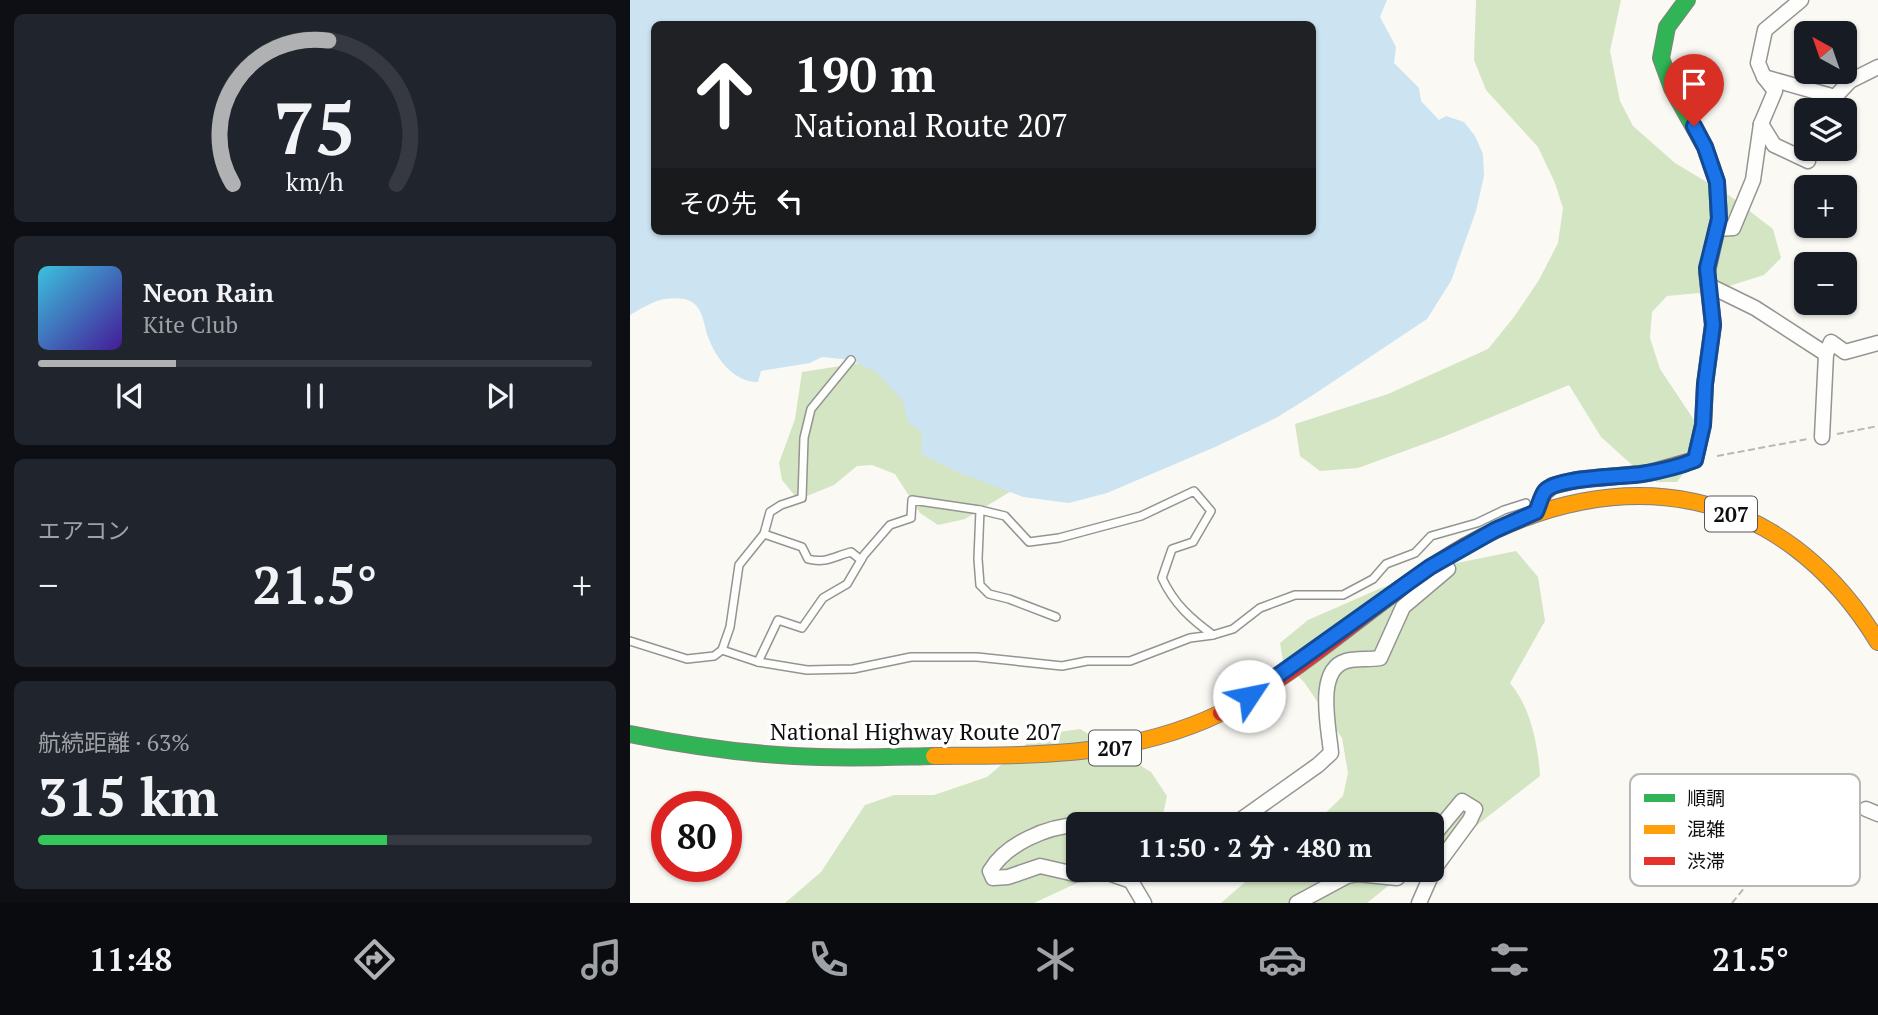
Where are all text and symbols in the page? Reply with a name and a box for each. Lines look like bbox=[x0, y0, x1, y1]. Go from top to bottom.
north arrow bbox=[1794, 21, 1857, 84]
map controls bbox=[1794, 21, 1857, 315]
text: 190 m bbox=[794, 41, 936, 106]
icon: ahead bbox=[679, 49, 770, 140]
pin bbox=[1664, 54, 1724, 126]
icon: arrive bbox=[1675, 65, 1713, 103]
text: 75 bbox=[274, 79, 356, 176]
button: layers bbox=[1794, 98, 1857, 161]
text: National Route 207 bbox=[794, 104, 1068, 146]
text: km/h bbox=[286, 165, 344, 198]
button: + bbox=[1794, 175, 1857, 238]
icon: left bbox=[771, 182, 809, 220]
text: その先 bbox=[679, 186, 757, 220]
button: − bbox=[1794, 252, 1857, 315]
text: Neon Rain bbox=[143, 275, 274, 309]
text: Kite Club bbox=[143, 309, 238, 340]
icon: previous bbox=[111, 377, 149, 415]
icon: pause bbox=[296, 377, 334, 415]
icon: next bbox=[481, 377, 519, 415]
road number: 207 bbox=[1705, 496, 1757, 532]
text: エアコン bbox=[38, 515, 130, 546]
text: 21.5° bbox=[252, 550, 378, 619]
text: − bbox=[38, 560, 58, 610]
text: + bbox=[572, 560, 592, 610]
position arrow bbox=[1212, 659, 1286, 733]
street label: National Highway Route 207 bbox=[770, 716, 1062, 747]
text: 航続距離 · 63% bbox=[38, 727, 190, 758]
road number: 207 bbox=[1089, 730, 1141, 766]
text: 315 km bbox=[38, 762, 219, 831]
legend bbox=[1630, 774, 1860, 886]
text: 順調 bbox=[1687, 785, 1725, 810]
speed limit sign: 80 bbox=[651, 791, 742, 882]
text: 混雑 bbox=[1687, 816, 1725, 841]
text: 11:50 · 2 分 · 480 m bbox=[1138, 830, 1372, 864]
text: 渋滞 bbox=[1687, 848, 1725, 873]
icon: directions bbox=[350, 935, 399, 984]
icon: music bbox=[577, 935, 626, 984]
icon: phone bbox=[804, 935, 853, 984]
icon: climate bbox=[1031, 935, 1080, 984]
icon: car bbox=[1258, 935, 1307, 984]
icon: filters bbox=[1485, 935, 1534, 984]
text: 11:48 bbox=[89, 938, 172, 980]
text: 21.5° bbox=[1712, 938, 1789, 980]

